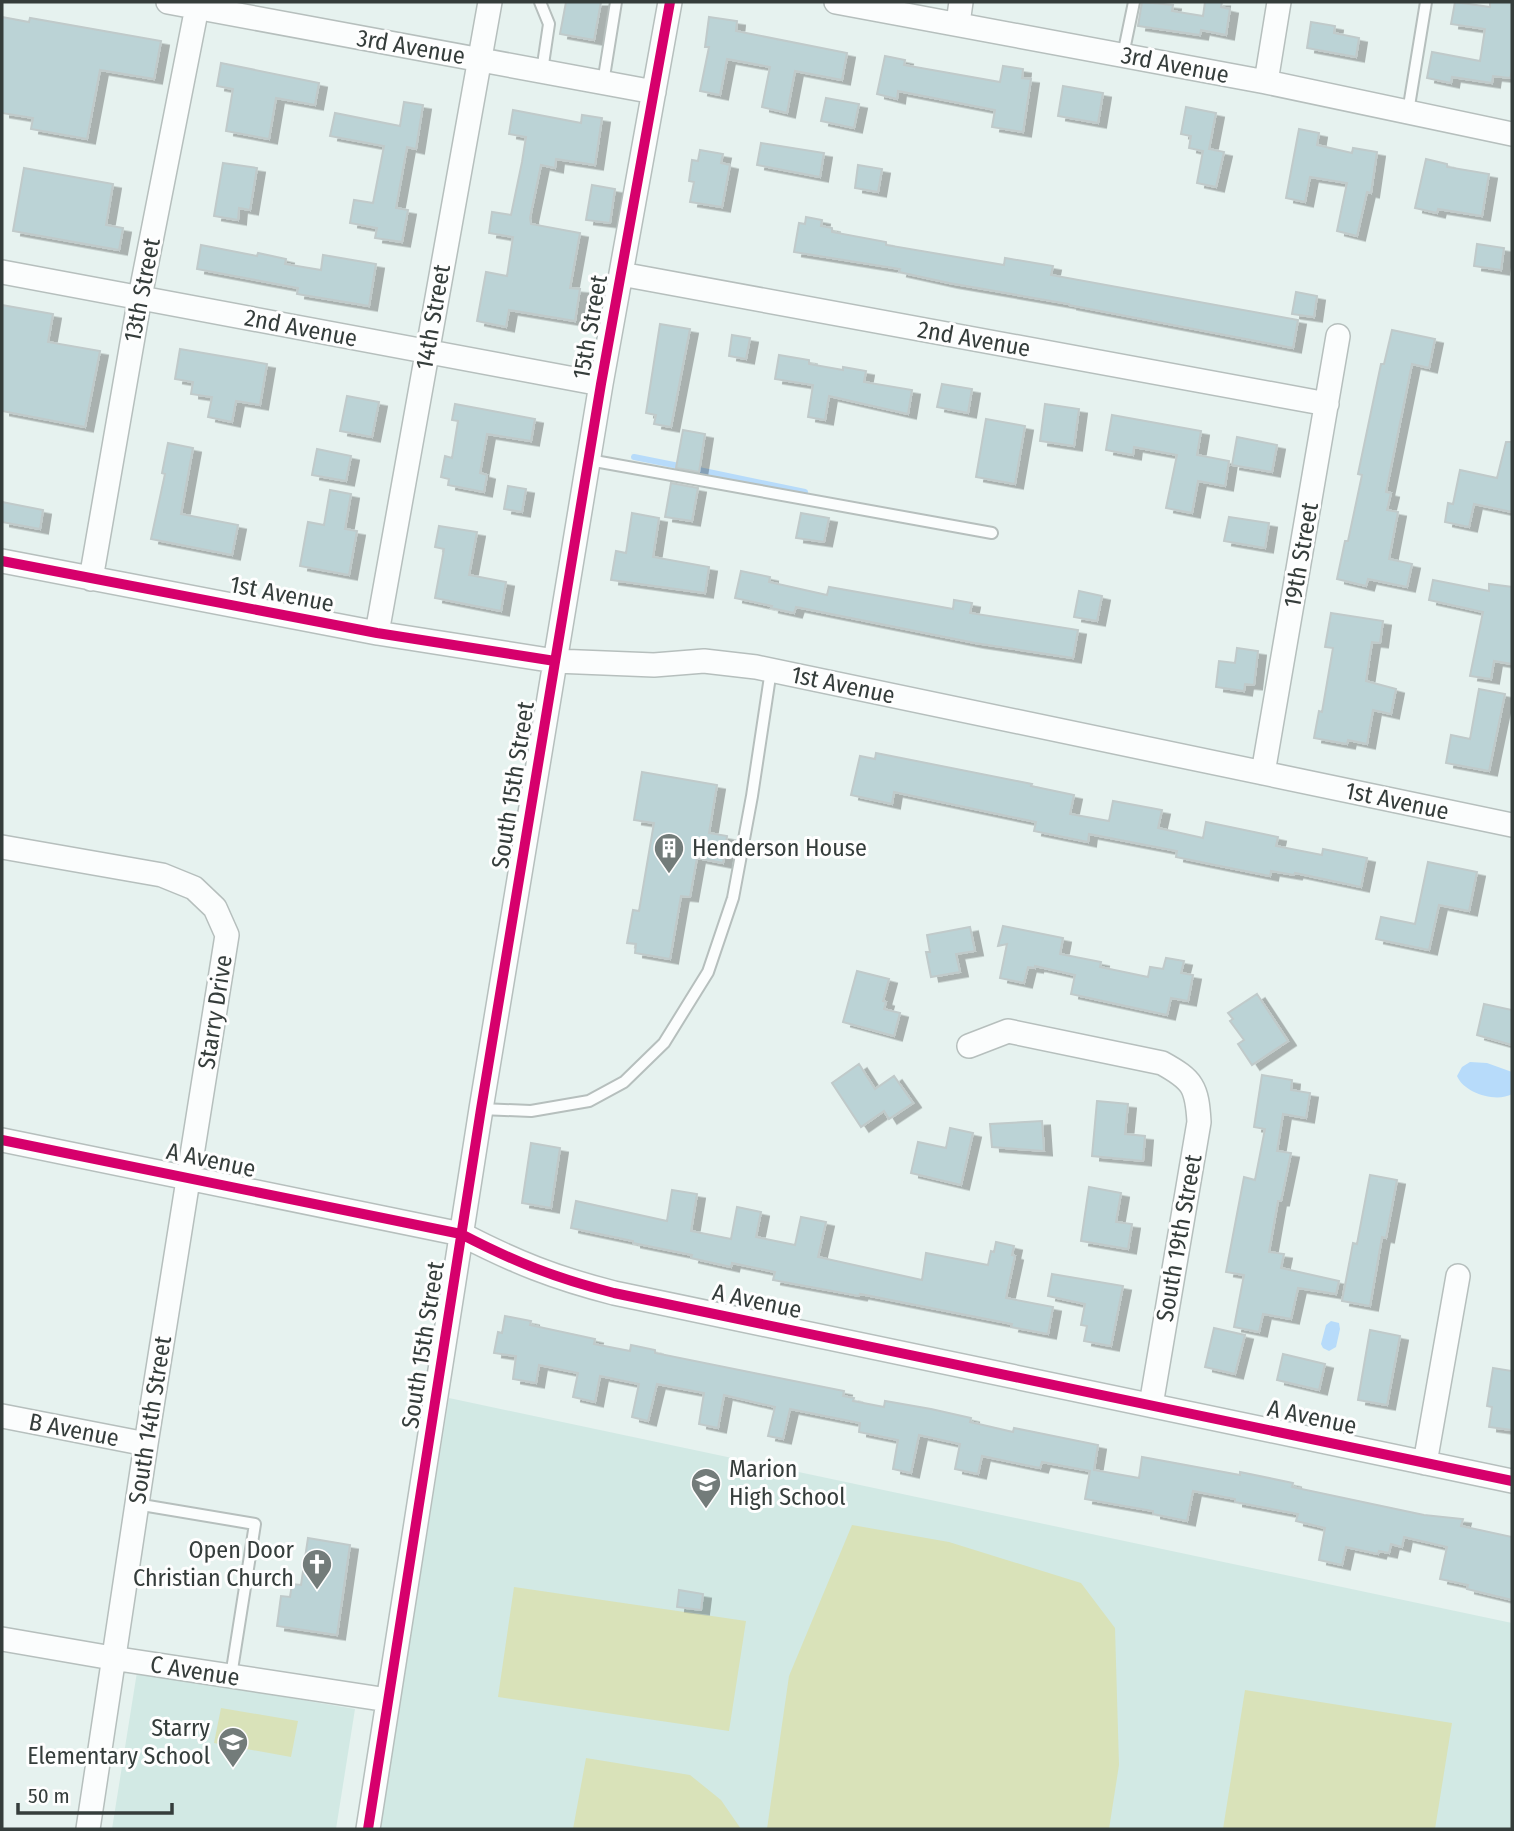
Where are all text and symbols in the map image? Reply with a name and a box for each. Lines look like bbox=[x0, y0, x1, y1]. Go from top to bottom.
street label: 3rd Avenue bbox=[355, 24, 467, 70]
street label: 3rd Avenue bbox=[1119, 41, 1231, 89]
street label: 13th Street bbox=[118, 235, 166, 344]
street label: 14th Street bbox=[410, 262, 456, 372]
street label: 15th Street bbox=[567, 273, 613, 381]
street label: 2nd Avenue bbox=[242, 303, 360, 353]
street label: 2nd Avenue bbox=[916, 315, 1032, 363]
street label: 19th Street bbox=[1278, 500, 1324, 610]
street label: 1st Avenue bbox=[228, 570, 336, 618]
street label: 1st Avenue bbox=[789, 660, 897, 710]
street label: South 15th Street bbox=[486, 699, 540, 870]
street label: 1st Avenue bbox=[1343, 776, 1451, 826]
building icon: Henderson House bbox=[652, 831, 686, 875]
place label: Henderson House bbox=[692, 834, 867, 862]
street label: Starry Drive bbox=[192, 953, 238, 1071]
street label: A Avenue bbox=[164, 1137, 258, 1183]
street label: South 19th Street bbox=[1151, 1152, 1208, 1324]
street label: South 15th Street bbox=[396, 1259, 450, 1430]
street label: A Avenue bbox=[710, 1278, 804, 1324]
street label: South 14th Street bbox=[123, 1334, 177, 1506]
street label: A Avenue bbox=[1265, 1394, 1359, 1440]
street label: B Avenue bbox=[27, 1408, 121, 1452]
place label: Marion High School bbox=[729, 1455, 846, 1511]
school or university icon: Marion High School bbox=[689, 1466, 723, 1510]
place label: Open Door Christian Church bbox=[133, 1536, 295, 1592]
church icon: Open Door Christian Church bbox=[300, 1547, 334, 1591]
street label: C Avenue bbox=[148, 1650, 242, 1692]
place label: Starry Elementary School bbox=[27, 1714, 210, 1770]
school or university icon: Starry Elementary School bbox=[216, 1725, 250, 1769]
scale bar bbox=[18, 1772, 172, 1816]
text: 50 m bbox=[28, 1783, 70, 1809]

